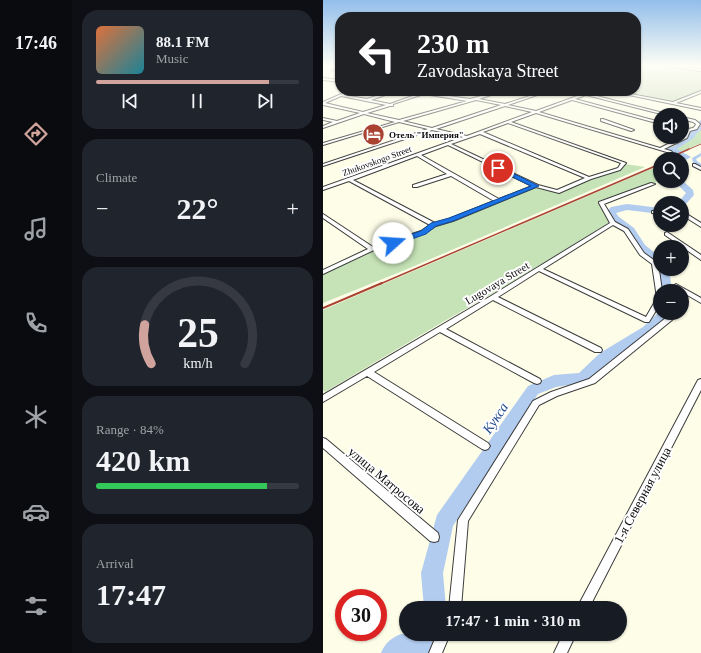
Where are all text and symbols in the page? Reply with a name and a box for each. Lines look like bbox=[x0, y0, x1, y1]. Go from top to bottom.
icon: left bbox=[351, 28, 403, 80]
text: 230 m bbox=[417, 28, 489, 59]
text: 17:46 bbox=[15, 33, 57, 53]
text: 88.1 FM bbox=[156, 34, 209, 50]
text: Music bbox=[156, 51, 189, 66]
text: Zavodaskaya Street bbox=[417, 61, 558, 81]
icon: previous bbox=[119, 90, 141, 112]
icon: pause bbox=[186, 90, 208, 112]
icon: next bbox=[254, 90, 276, 112]
map controls bbox=[653, 108, 689, 320]
button: sound bbox=[653, 108, 689, 144]
icon: directions bbox=[22, 120, 50, 148]
hotel icon: Отель "Империя" bbox=[361, 122, 387, 148]
place label: Отель "Империя" bbox=[389, 130, 464, 140]
street label: Zhukovskogo Street bbox=[341, 144, 413, 178]
pin bbox=[481, 151, 515, 185]
button: search bbox=[653, 152, 689, 188]
icon: arrive bbox=[487, 157, 509, 179]
text: Climate bbox=[96, 170, 137, 185]
text: 22° bbox=[177, 192, 219, 225]
text: − bbox=[96, 196, 108, 221]
text: + bbox=[287, 196, 299, 221]
button: layers bbox=[653, 196, 689, 232]
icon: music bbox=[22, 215, 50, 243]
position arrow bbox=[372, 222, 414, 264]
button: + bbox=[653, 240, 689, 276]
street label: Lugovaya Street bbox=[463, 259, 531, 307]
button: − bbox=[653, 284, 689, 320]
icon: phone bbox=[22, 309, 50, 337]
text: 25 bbox=[177, 310, 218, 356]
text: km/h bbox=[183, 355, 212, 371]
water label: Кукса bbox=[479, 400, 511, 437]
icon: climate bbox=[22, 403, 50, 431]
text: Range · 84% bbox=[96, 422, 164, 437]
text: 420 km bbox=[96, 444, 190, 477]
street label: улица Матросова bbox=[345, 444, 428, 517]
street label: 1-я Северная улица bbox=[611, 444, 674, 546]
icon: car bbox=[22, 498, 50, 526]
text: Arrival bbox=[96, 556, 134, 571]
text: 17:47 bbox=[96, 578, 166, 611]
speed limit sign: 30 bbox=[335, 589, 387, 641]
icon: filters bbox=[22, 592, 50, 620]
text: 17:47 · 1 min · 310 m bbox=[446, 613, 581, 629]

